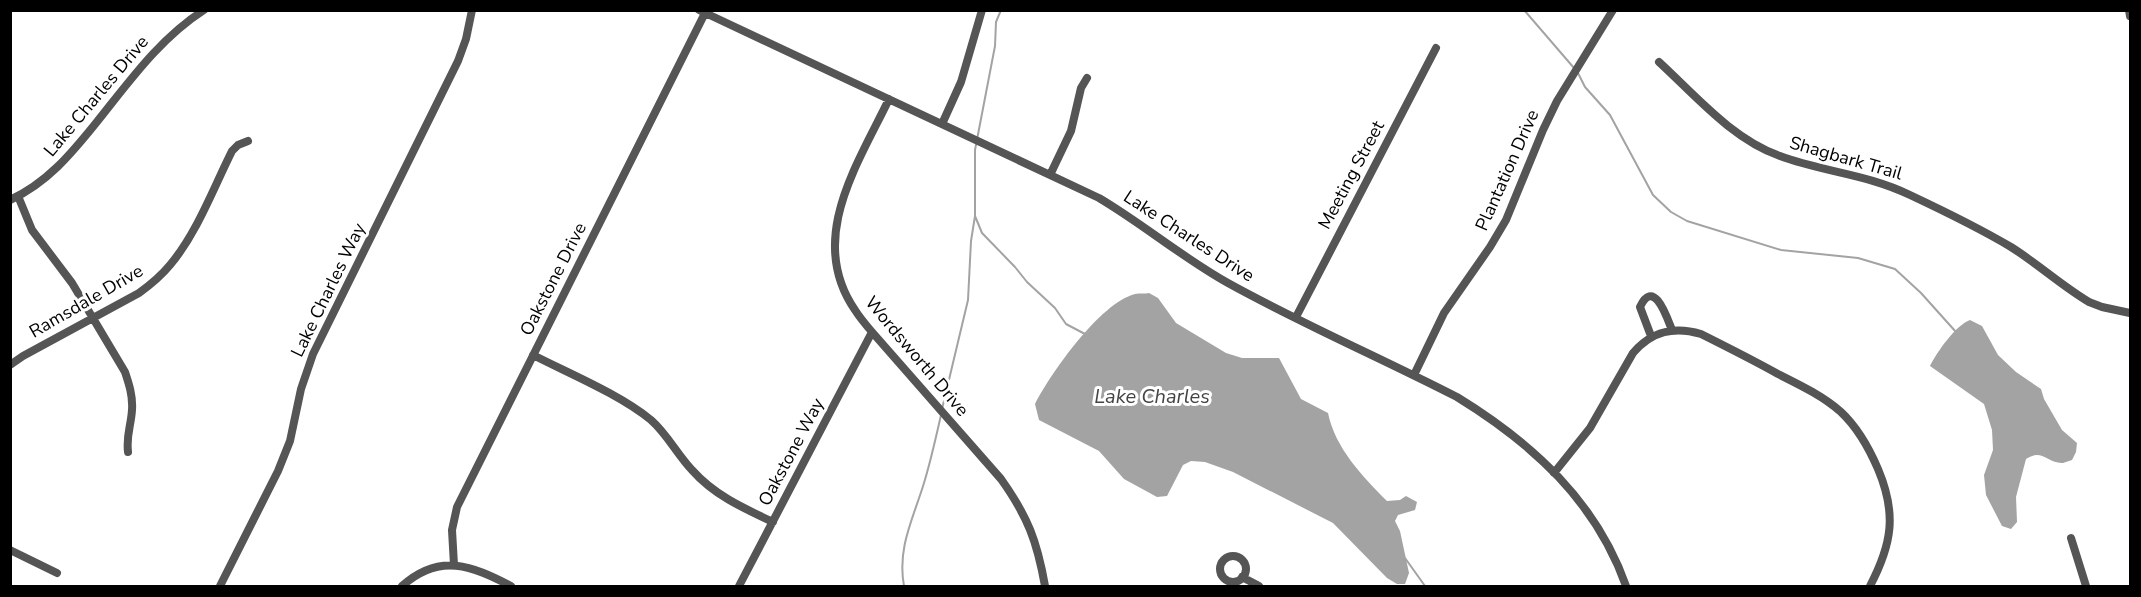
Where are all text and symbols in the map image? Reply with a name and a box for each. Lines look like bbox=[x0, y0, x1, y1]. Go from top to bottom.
street label: Lake Charles Drive bbox=[38, 30, 154, 162]
street label: Plantation Drive bbox=[1470, 106, 1544, 234]
street label: Meeting Street bbox=[1312, 116, 1390, 233]
street label: Shagbark Trail bbox=[1787, 130, 1906, 186]
street label: Lake Charles Drive bbox=[1119, 185, 1259, 287]
street label: Lake Charles Way bbox=[285, 218, 371, 361]
street label: Oakstone Drive bbox=[514, 218, 592, 340]
street label: Ramsdale Drive bbox=[25, 259, 147, 343]
street label: Wordsworth Drive bbox=[860, 291, 974, 421]
water label: Lake Charles bbox=[1094, 383, 1210, 410]
street label: Oakstone Way bbox=[752, 393, 830, 510]

